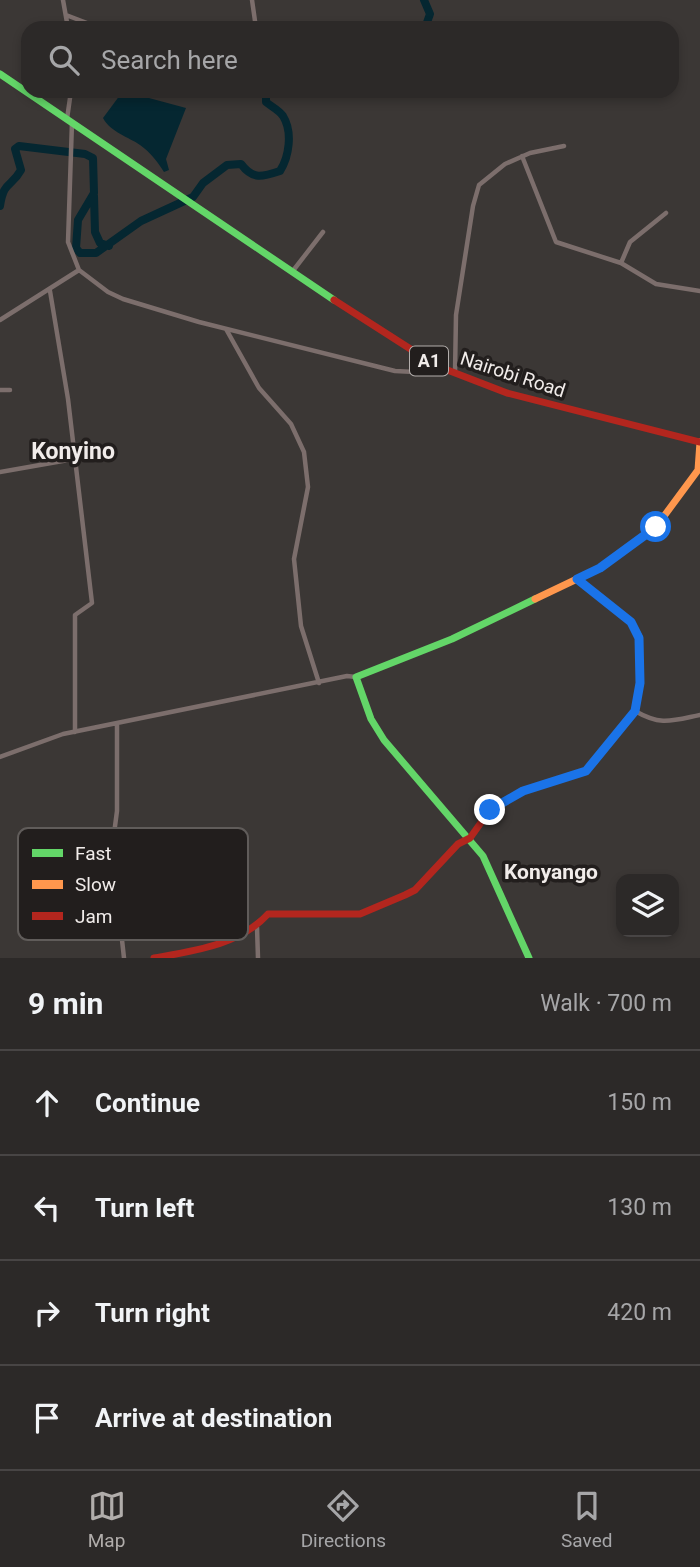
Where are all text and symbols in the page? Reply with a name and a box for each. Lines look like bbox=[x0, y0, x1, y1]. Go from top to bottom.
search box bbox=[21, 21, 679, 98]
icon: search bbox=[45, 41, 83, 79]
text: Search here bbox=[101, 45, 238, 75]
road number: A1 bbox=[410, 346, 448, 376]
street label: Nairobi Road bbox=[457, 347, 568, 402]
district label: Konyino bbox=[31, 438, 115, 465]
route start bbox=[640, 511, 671, 542]
route end bbox=[474, 794, 505, 825]
legend bbox=[18, 828, 248, 940]
text: Fast bbox=[75, 842, 112, 865]
district label: Konyango bbox=[504, 860, 598, 884]
text: Slow bbox=[75, 873, 116, 896]
map controls bbox=[616, 874, 679, 937]
button: layers bbox=[616, 874, 679, 937]
text: Jam bbox=[75, 905, 112, 928]
text: 9 min bbox=[28, 986, 103, 1021]
text: Walk · 700 m bbox=[540, 990, 672, 1017]
icon: ahead bbox=[28, 1084, 66, 1122]
text: Continue bbox=[95, 1088, 200, 1118]
text: 150 m bbox=[607, 1089, 672, 1116]
icon: left bbox=[28, 1189, 66, 1227]
text: Turn left bbox=[95, 1193, 194, 1223]
text: 130 m bbox=[607, 1194, 672, 1221]
icon: right bbox=[28, 1294, 66, 1332]
text: Turn right bbox=[95, 1298, 210, 1328]
text: 420 m bbox=[607, 1299, 672, 1326]
icon: arrive bbox=[28, 1399, 66, 1437]
text: Arrive at destination bbox=[95, 1403, 332, 1433]
tab: Map bbox=[88, 1487, 126, 1552]
tab: Directions bbox=[301, 1487, 386, 1552]
tab: Saved bbox=[561, 1487, 612, 1552]

